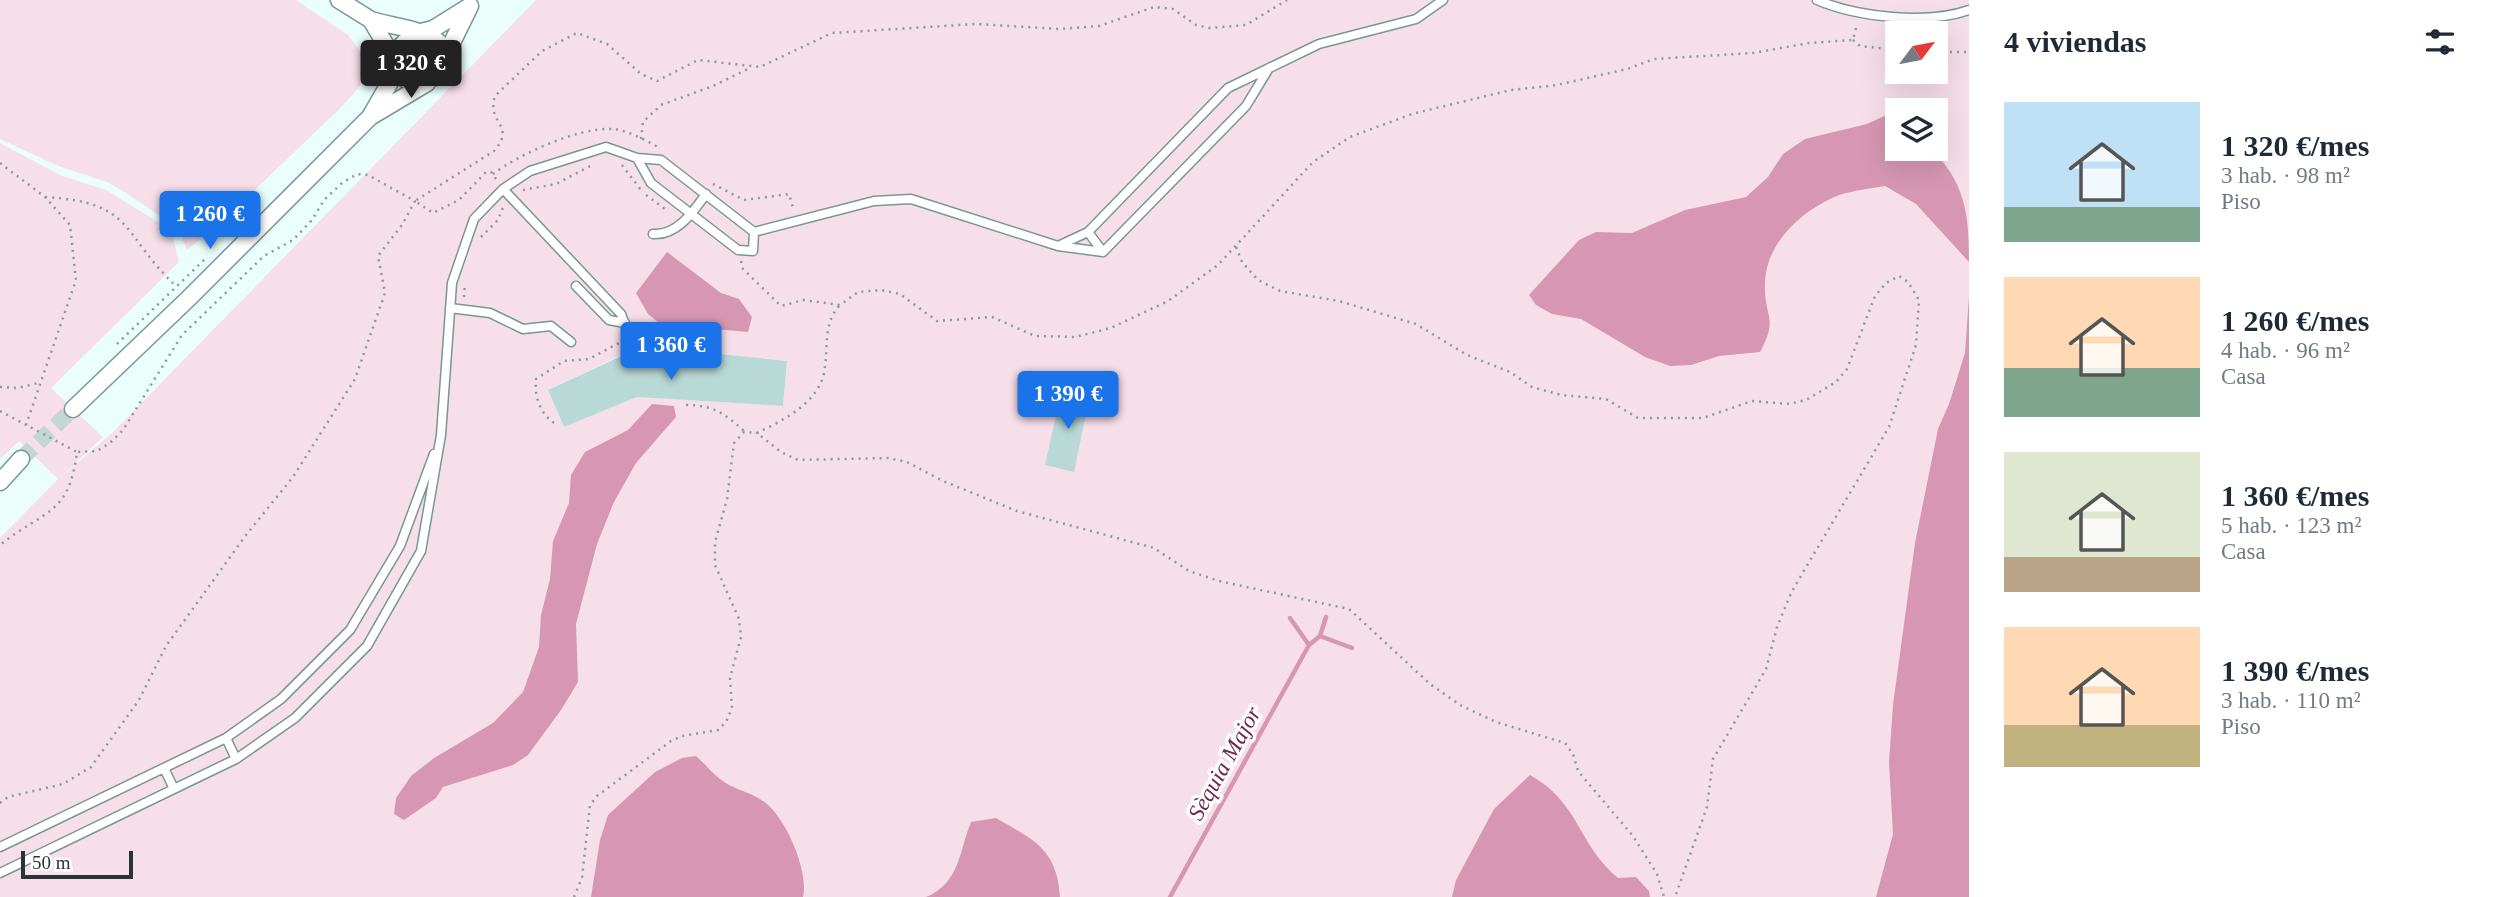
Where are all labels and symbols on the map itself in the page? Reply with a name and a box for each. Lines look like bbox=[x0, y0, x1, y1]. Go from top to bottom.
north arrow bbox=[1885, 21, 1948, 84]
pin: 1 320 € bbox=[346, 41, 476, 100]
pin: 1 260 € bbox=[145, 191, 275, 251]
pin: 1 360 € bbox=[606, 322, 736, 382]
pin: 1 390 € bbox=[1003, 372, 1133, 431]
water label: Sèquia Major bbox=[1183, 701, 1266, 824]
scale bar bbox=[21, 848, 133, 880]

